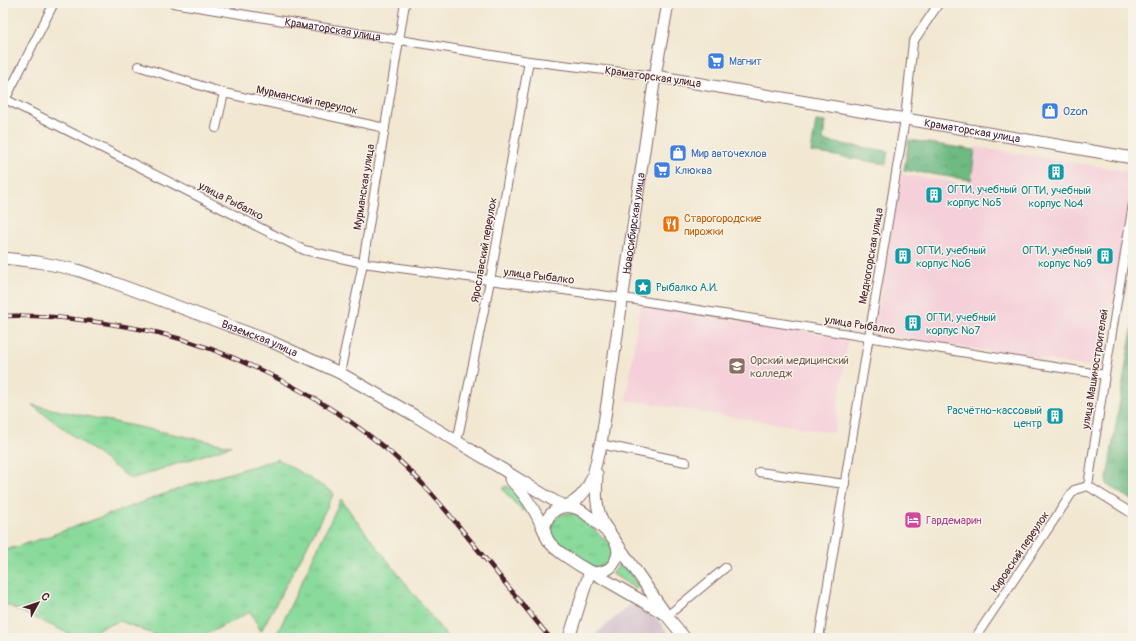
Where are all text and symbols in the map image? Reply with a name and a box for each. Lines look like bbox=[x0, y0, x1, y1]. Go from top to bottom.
street label: Краматорская улица bbox=[284, 15, 382, 43]
supermarket icon: Магнит bbox=[706, 51, 726, 71]
place label: Магнит bbox=[729, 55, 762, 68]
street label: Краматорская улица bbox=[604, 64, 702, 90]
street label: Мурманский переулок bbox=[255, 83, 359, 117]
shop icon: Ozon bbox=[1040, 101, 1060, 121]
place label: Ozon bbox=[1063, 105, 1088, 118]
street label: Краматорская улица bbox=[923, 116, 1021, 145]
street label: Мурманская улица bbox=[351, 143, 377, 231]
shop icon: Мир авточехлов bbox=[668, 143, 688, 163]
place label: Мир авточехлов bbox=[691, 147, 767, 160]
supermarket icon: Клюква bbox=[652, 160, 672, 180]
building icon: ОГТИ, учебный корпус №4 bbox=[1046, 162, 1066, 182]
place label: Клюква bbox=[675, 164, 712, 177]
street label: Новосибирская улица bbox=[620, 172, 647, 275]
street label: улица Рыбалко bbox=[195, 179, 266, 223]
place label: ОГТИ, учебный корпус №5 bbox=[947, 183, 1017, 209]
place label: ОГТИ, учебный корпус №4 bbox=[1021, 184, 1091, 210]
building icon: ОГТИ, учебный корпус №5 bbox=[924, 185, 944, 205]
street label: Ярославский переулок bbox=[468, 196, 500, 304]
street label: Медногорская улица bbox=[856, 207, 886, 305]
place label: Старогородские пирожки bbox=[684, 212, 762, 238]
restaurant icon: Старогородские пирожки bbox=[661, 214, 681, 234]
place label: ОГТИ, учебный корпус №6 bbox=[916, 244, 986, 270]
place label: ОГТИ, учебный корпус №9 bbox=[1022, 244, 1092, 270]
building icon: ОГТИ, учебный корпус №6 bbox=[893, 246, 913, 266]
building icon: ОГТИ, учебный корпус №9 bbox=[1095, 246, 1115, 266]
street label: улица Рыбалко bbox=[502, 265, 575, 287]
place icon: Рыбалко А.И. bbox=[633, 277, 653, 297]
place label: Рыбалко А.И. bbox=[656, 281, 718, 294]
street label: улица Машиностроителей bbox=[1079, 308, 1111, 431]
place label: ОГТИ, учебный корпус №7 bbox=[926, 311, 996, 337]
street label: улица Рыбалко bbox=[823, 313, 896, 337]
building icon: ОГТИ, учебный корпус №7 bbox=[903, 313, 923, 333]
street label: Вяземская улица bbox=[220, 317, 300, 359]
place label: Орский медицинский колледж bbox=[750, 354, 849, 380]
school or university icon: Орский медицинский колледж bbox=[727, 356, 747, 376]
place label: Расчётно-кассовый центр bbox=[947, 404, 1042, 430]
building icon: Расчётно-кассовый центр bbox=[1045, 406, 1065, 426]
street label: Кировский переулок bbox=[988, 509, 1052, 595]
hotel icon: Гардемарин bbox=[903, 510, 923, 530]
place label: Гардемарин bbox=[926, 514, 982, 527]
north arrow bbox=[18, 583, 58, 623]
text: С bbox=[38, 590, 53, 604]

